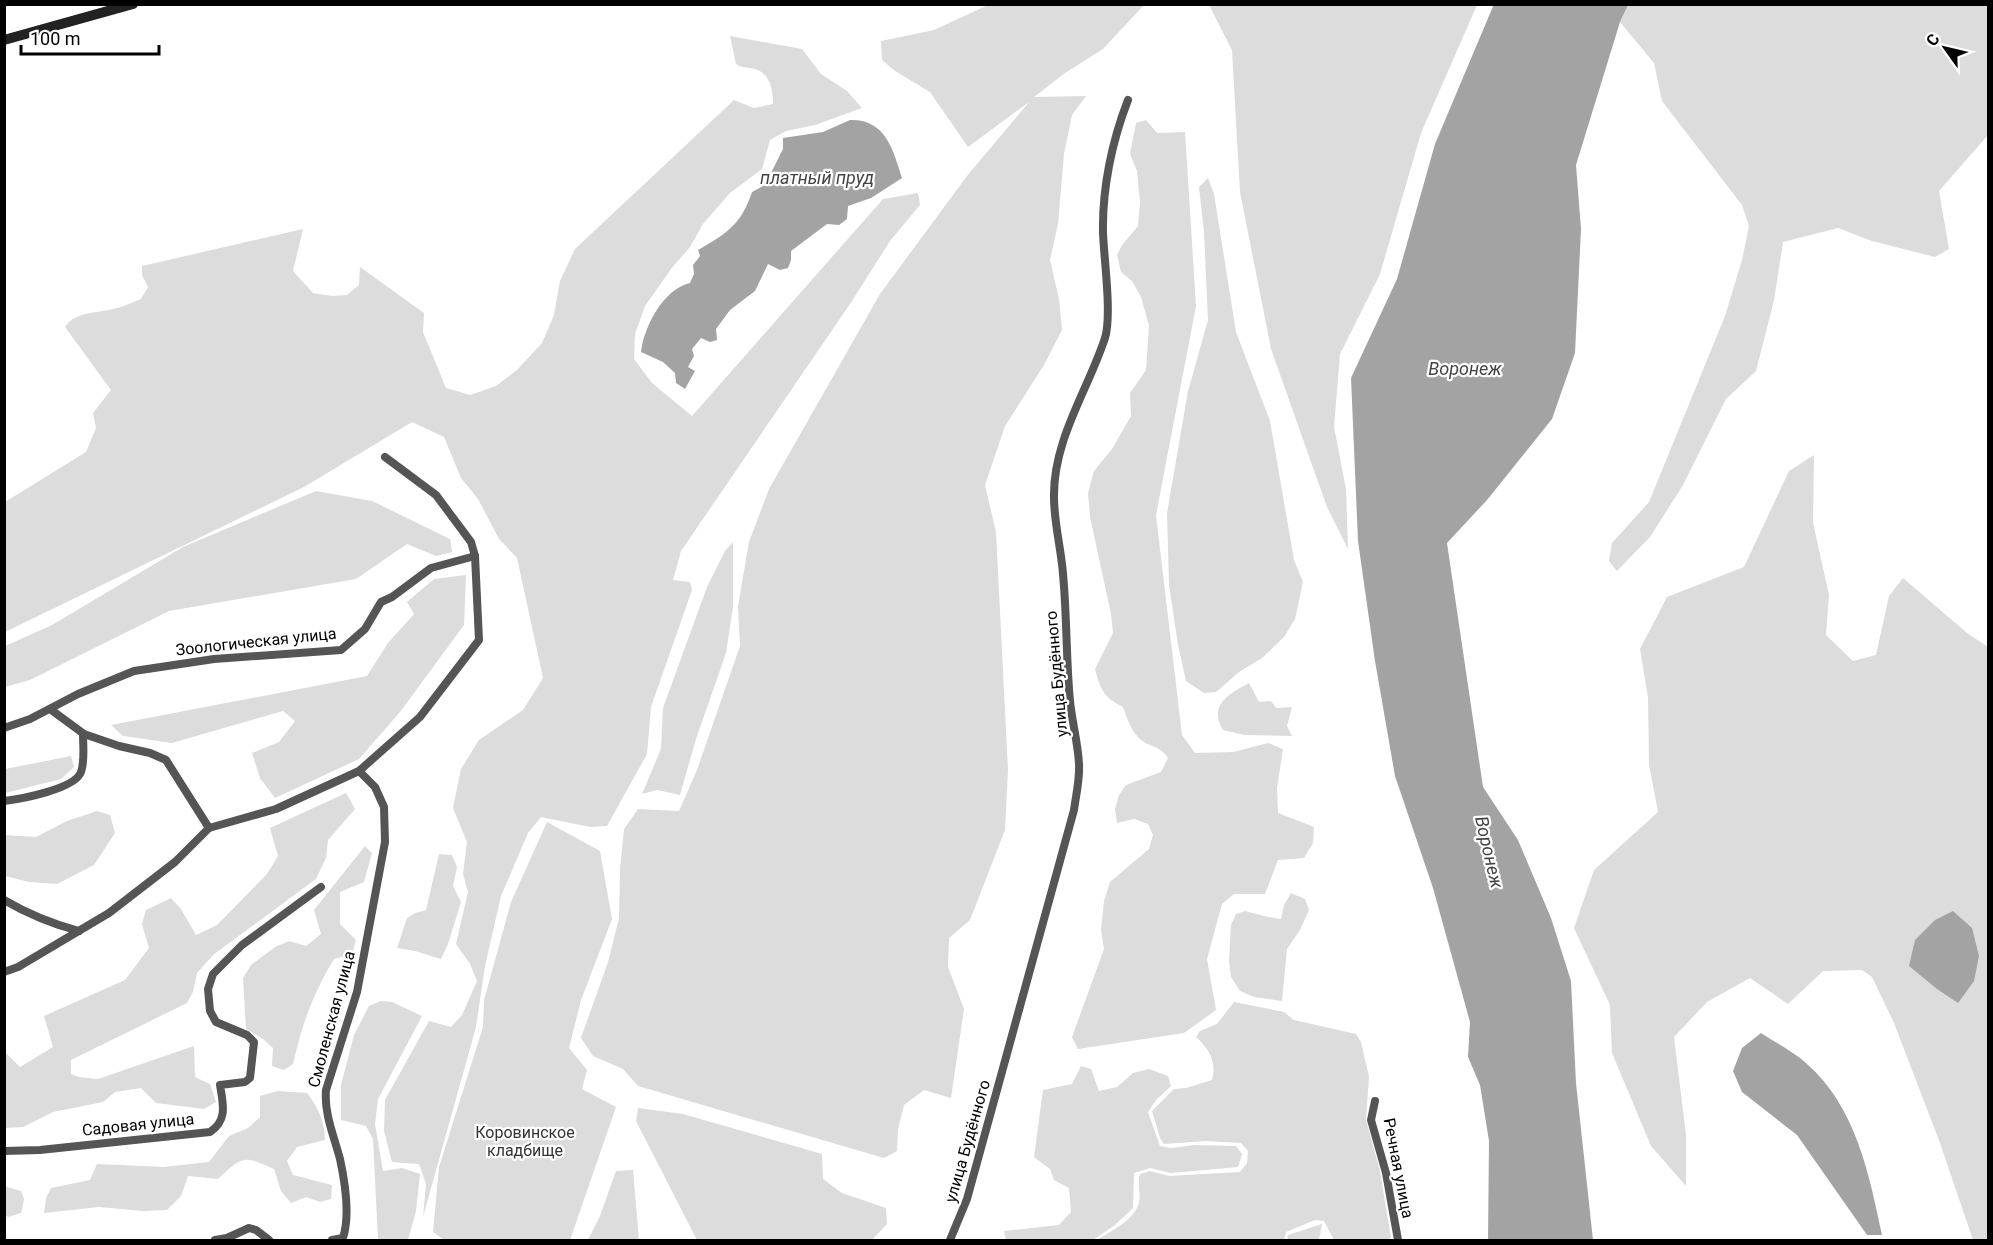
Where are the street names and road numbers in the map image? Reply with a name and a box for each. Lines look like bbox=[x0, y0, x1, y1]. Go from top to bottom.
street label: улица Будённого bbox=[1042, 610, 1071, 738]
street label: Зоологическая улица bbox=[175, 624, 337, 659]
street label: Смоленская улица bbox=[304, 949, 359, 1090]
street label: улица Будённого bbox=[941, 1078, 994, 1205]
street label: Садовая улица bbox=[81, 1109, 195, 1140]
street label: Речная улица bbox=[1379, 1116, 1418, 1220]

